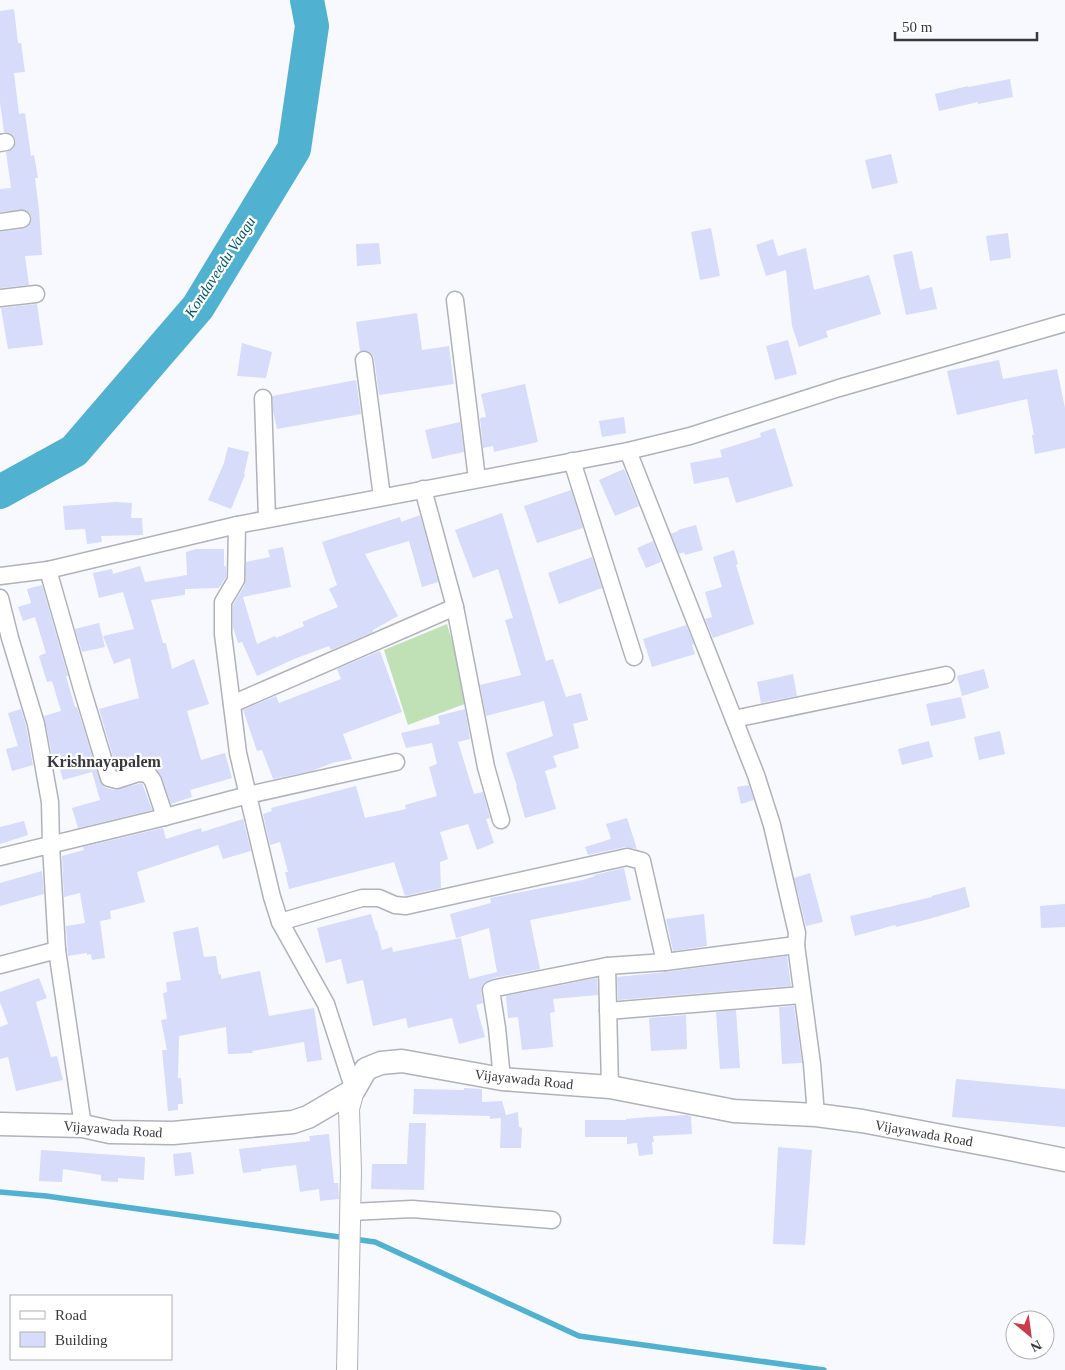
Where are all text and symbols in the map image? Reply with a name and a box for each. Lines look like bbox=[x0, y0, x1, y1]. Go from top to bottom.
scale bar bbox=[895, 10, 1038, 42]
text: 50 m bbox=[902, 19, 933, 35]
water label: Kondaveedu Vaagu bbox=[181, 214, 258, 321]
district label: Krishnayapalem bbox=[47, 753, 162, 771]
street label: Vijayawada Road bbox=[474, 1067, 574, 1092]
street label: Vijayawada Road bbox=[874, 1118, 974, 1149]
street label: Vijayawada Road bbox=[63, 1119, 163, 1140]
legend bbox=[10, 1295, 172, 1360]
text: Road bbox=[55, 1307, 87, 1323]
north arrow bbox=[1005, 1310, 1055, 1360]
text: Building bbox=[55, 1332, 108, 1348]
text: N bbox=[1028, 1337, 1044, 1355]

